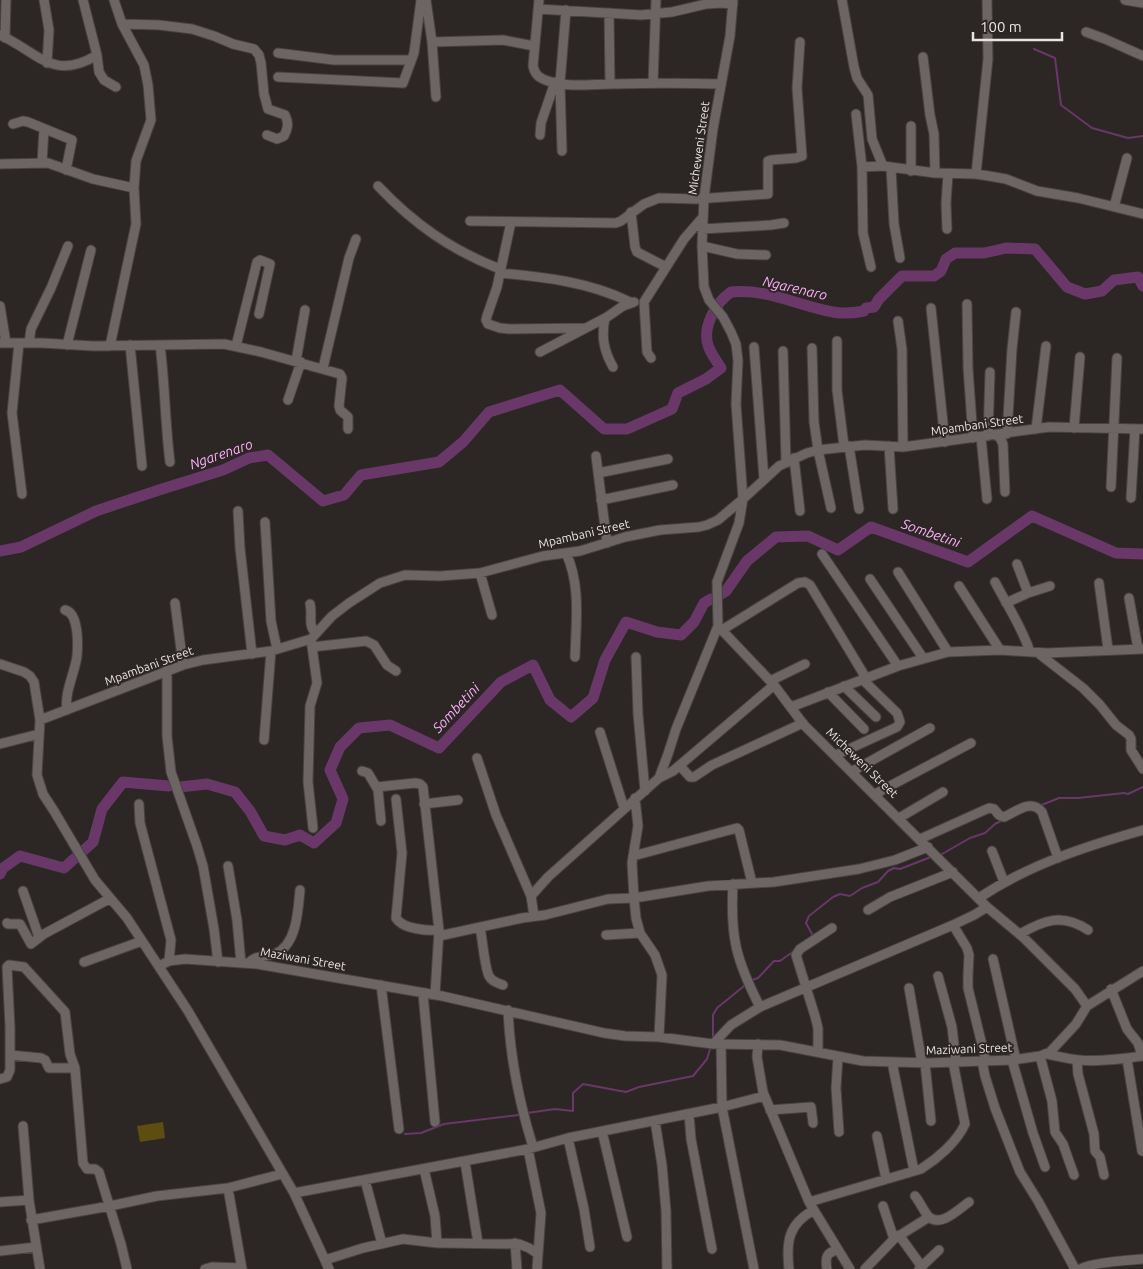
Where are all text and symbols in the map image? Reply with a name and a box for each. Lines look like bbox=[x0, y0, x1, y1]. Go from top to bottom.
scale bar bbox=[973, 10, 1062, 42]
text: 100 m bbox=[980, 18, 1022, 35]
street label: Micheweni Street bbox=[686, 100, 712, 196]
water label: Ngarenaro bbox=[761, 273, 829, 303]
street label: Mpambani Street bbox=[930, 412, 1024, 437]
water label: Ngarenaro bbox=[187, 436, 255, 472]
water label: Sombetini bbox=[898, 515, 963, 551]
street label: Mpambani Street bbox=[537, 517, 631, 550]
street label: Mpambani Street bbox=[103, 643, 195, 688]
water label: Sombetini bbox=[429, 680, 483, 737]
street label: Micheweni Street bbox=[824, 725, 901, 800]
street label: Maziwani Street bbox=[259, 945, 347, 972]
street label: Maziwani Street bbox=[926, 1040, 1013, 1057]

